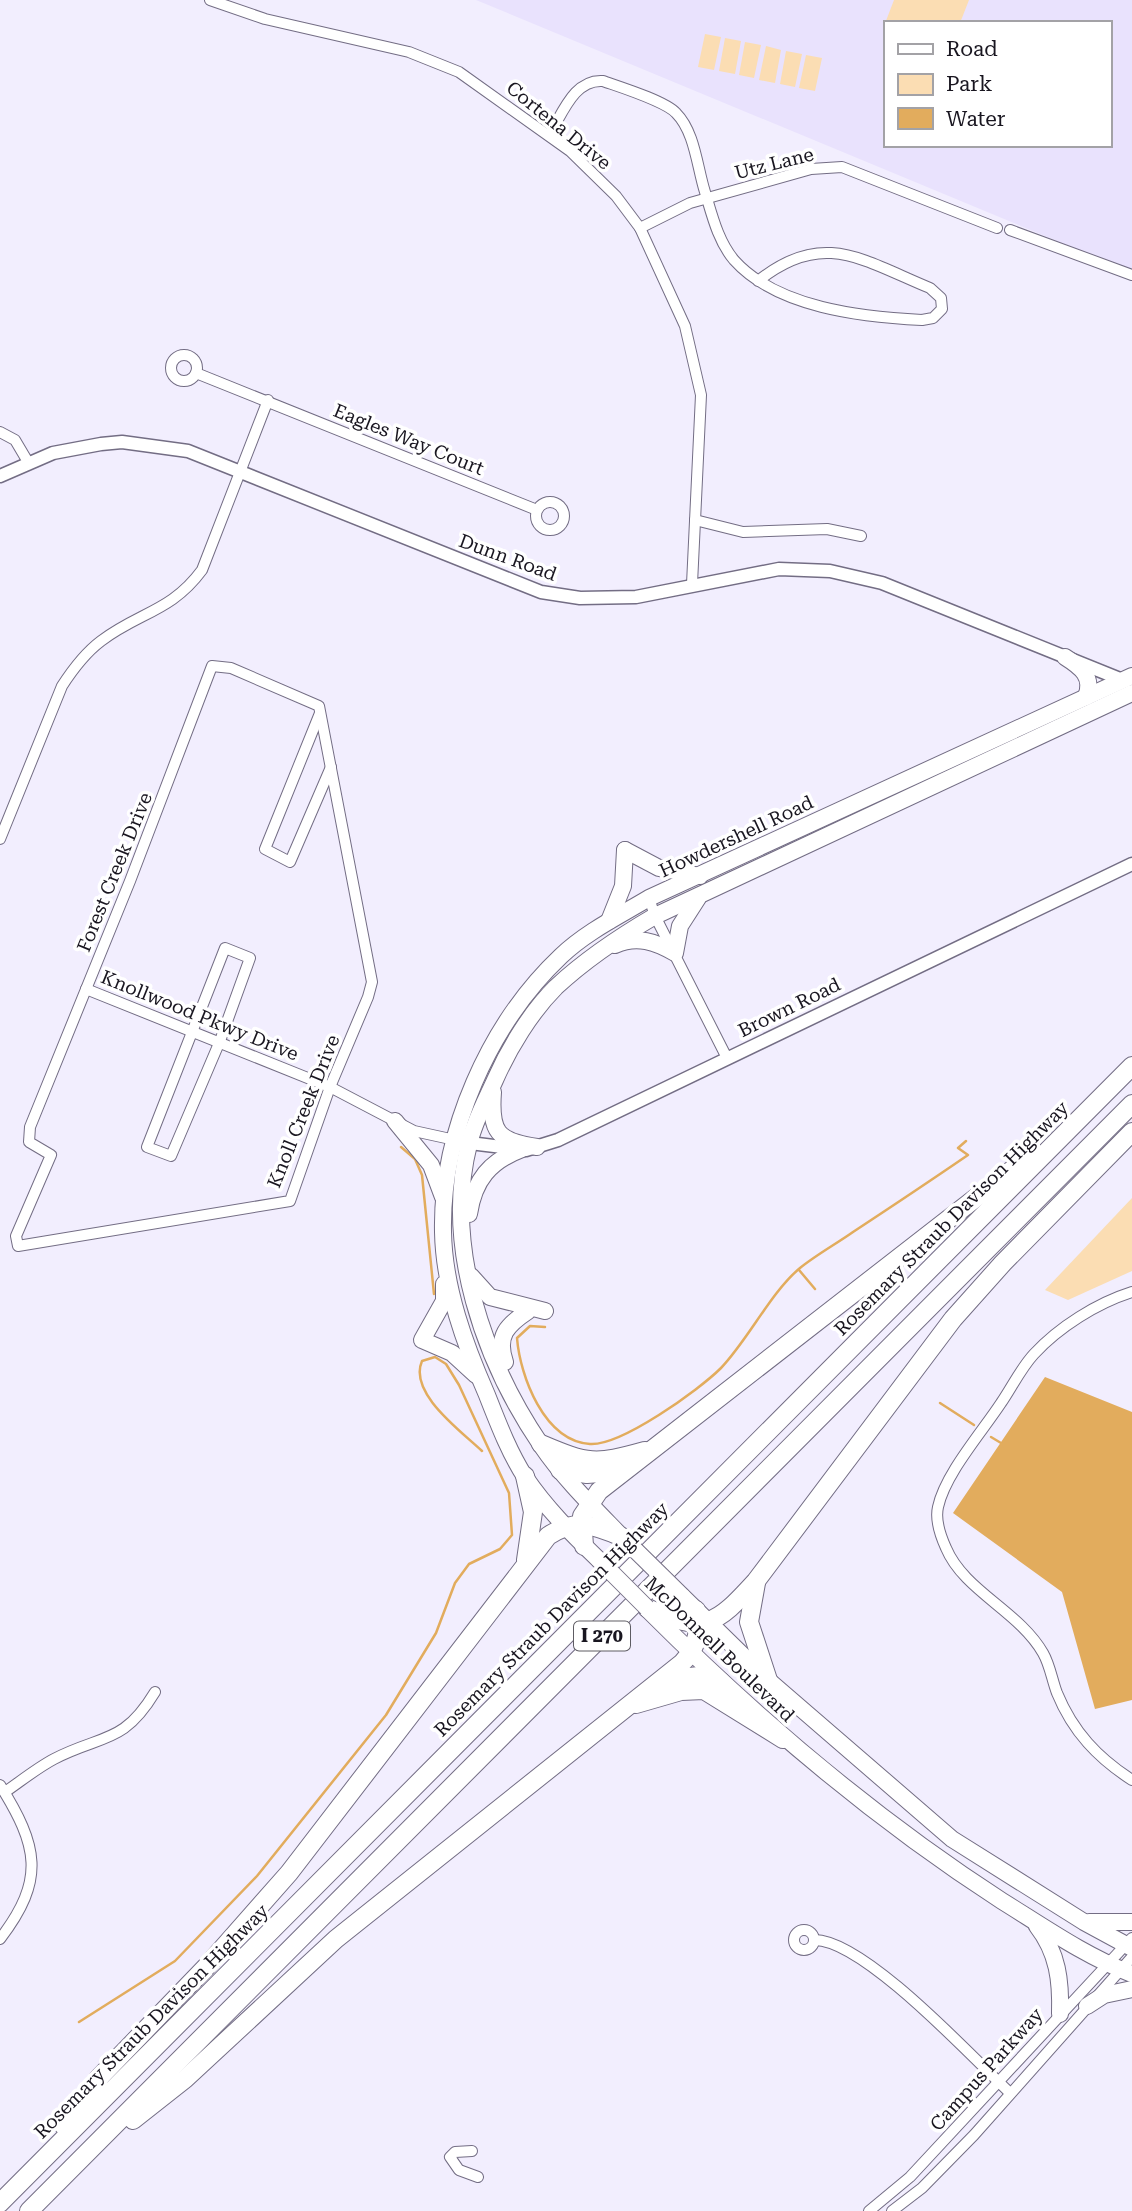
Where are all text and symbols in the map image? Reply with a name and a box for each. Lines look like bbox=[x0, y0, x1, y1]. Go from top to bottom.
legend bbox=[884, 21, 1111, 147]
text: Road bbox=[946, 37, 998, 61]
text: Park bbox=[946, 72, 992, 96]
street label: Cortena Drive bbox=[502, 76, 616, 175]
text: Water bbox=[946, 107, 1006, 131]
street label: Utz Lane bbox=[732, 143, 816, 184]
street label: Eagles Way Court bbox=[330, 399, 487, 480]
street label: Dunn Road bbox=[456, 529, 560, 586]
street label: Forest Creek Drive bbox=[72, 789, 157, 955]
street label: Howdershell Road bbox=[655, 791, 817, 882]
street label: Knollwood Pkwy Drive bbox=[98, 965, 302, 1066]
street label: Brown Road bbox=[734, 973, 844, 1042]
street label: Knoll Creek Drive bbox=[262, 1031, 345, 1191]
street label: Rosemary Straub Davison Highway bbox=[829, 1096, 1074, 1340]
street label: Rosemary Straub Davison Highway bbox=[429, 1497, 674, 1741]
street label: McDonnell Boulevard bbox=[640, 1572, 799, 1727]
road number: I 270 bbox=[574, 1622, 630, 1651]
street label: Rosemary Straub Davison Highway bbox=[29, 1899, 274, 2143]
street label: Campus Parkway bbox=[925, 2003, 1048, 2136]

